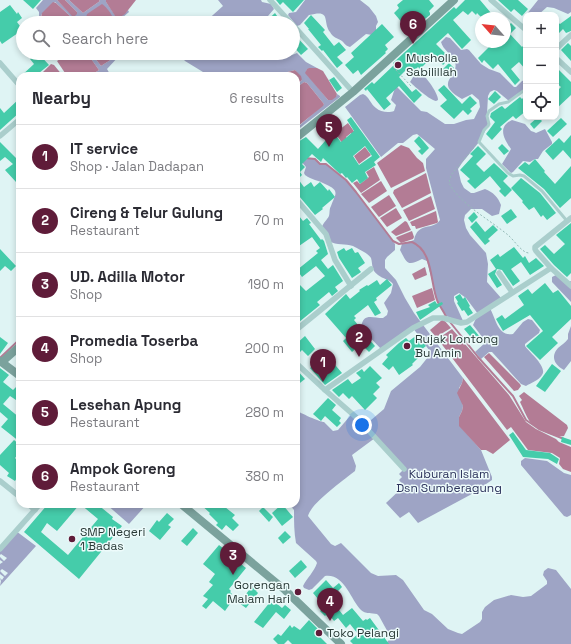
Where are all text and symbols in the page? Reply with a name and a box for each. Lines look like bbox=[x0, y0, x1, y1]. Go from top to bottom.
pin: 6 bbox=[400, 11, 426, 44]
north arrow bbox=[475, 12, 511, 48]
map controls bbox=[523, 12, 559, 120]
button: + bbox=[523, 12, 559, 48]
search box bbox=[16, 16, 300, 60]
icon: search bbox=[30, 27, 52, 49]
text: Search here bbox=[62, 29, 148, 48]
button: − bbox=[523, 48, 559, 84]
place label: Musholla Sabilillah bbox=[406, 50, 458, 80]
marker: Musholla Sabilillah bbox=[393, 60, 403, 70]
button: locate bbox=[523, 84, 559, 120]
text: Nearby bbox=[32, 87, 91, 109]
text: 6 results bbox=[230, 90, 284, 107]
pin: 5 bbox=[316, 114, 342, 147]
text: IT service bbox=[70, 139, 138, 158]
text: 1 bbox=[42, 148, 48, 165]
text: 60 m bbox=[253, 148, 284, 165]
text: Shop · Jalan Dadapan bbox=[70, 158, 204, 175]
text: Cireng & Telur Gulung bbox=[70, 203, 223, 222]
text: 2 bbox=[41, 212, 49, 229]
text: 70 m bbox=[254, 212, 284, 229]
text: Restaurant bbox=[70, 222, 140, 239]
text: UD. Adilla Motor bbox=[70, 267, 185, 286]
text: 3 bbox=[41, 276, 49, 293]
text: 190 m bbox=[248, 276, 284, 293]
text: Shop bbox=[70, 286, 102, 303]
pin: 2 bbox=[346, 324, 372, 357]
text: Promedia Toserba bbox=[70, 331, 198, 350]
place label: Rujak Lontong Bu Amin bbox=[415, 331, 498, 361]
text: 4 bbox=[41, 340, 49, 357]
text: 200 m bbox=[245, 340, 284, 357]
marker: Rujak Lontong Bu Amin bbox=[402, 341, 412, 351]
pin: 1 bbox=[310, 349, 336, 382]
text: Shop bbox=[70, 350, 102, 367]
text: Lesehan Apung bbox=[70, 395, 181, 414]
text: 5 bbox=[41, 404, 49, 421]
text: 280 m bbox=[245, 404, 284, 421]
text: Restaurant bbox=[70, 414, 140, 431]
your location bbox=[352, 415, 372, 435]
text: Ampok Goreng bbox=[70, 459, 176, 478]
park label: Kuburan Islam Dsn Sumberagung bbox=[396, 466, 502, 496]
text: 6 bbox=[41, 468, 49, 485]
text: 380 m bbox=[245, 468, 284, 485]
text: Restaurant bbox=[70, 478, 140, 495]
place label: SMP Negeri 1 Badas bbox=[80, 524, 145, 554]
marker: SMP Negeri 1 Badas bbox=[67, 534, 77, 544]
pin: 3 bbox=[220, 542, 246, 575]
place label: Gorengan Malam Hari bbox=[227, 577, 290, 607]
marker: Gorengan Malam Hari bbox=[293, 587, 303, 597]
pin: 4 bbox=[317, 588, 343, 621]
place label: Toko Pelangi bbox=[327, 625, 399, 641]
marker: Toko Pelangi bbox=[314, 628, 324, 638]

